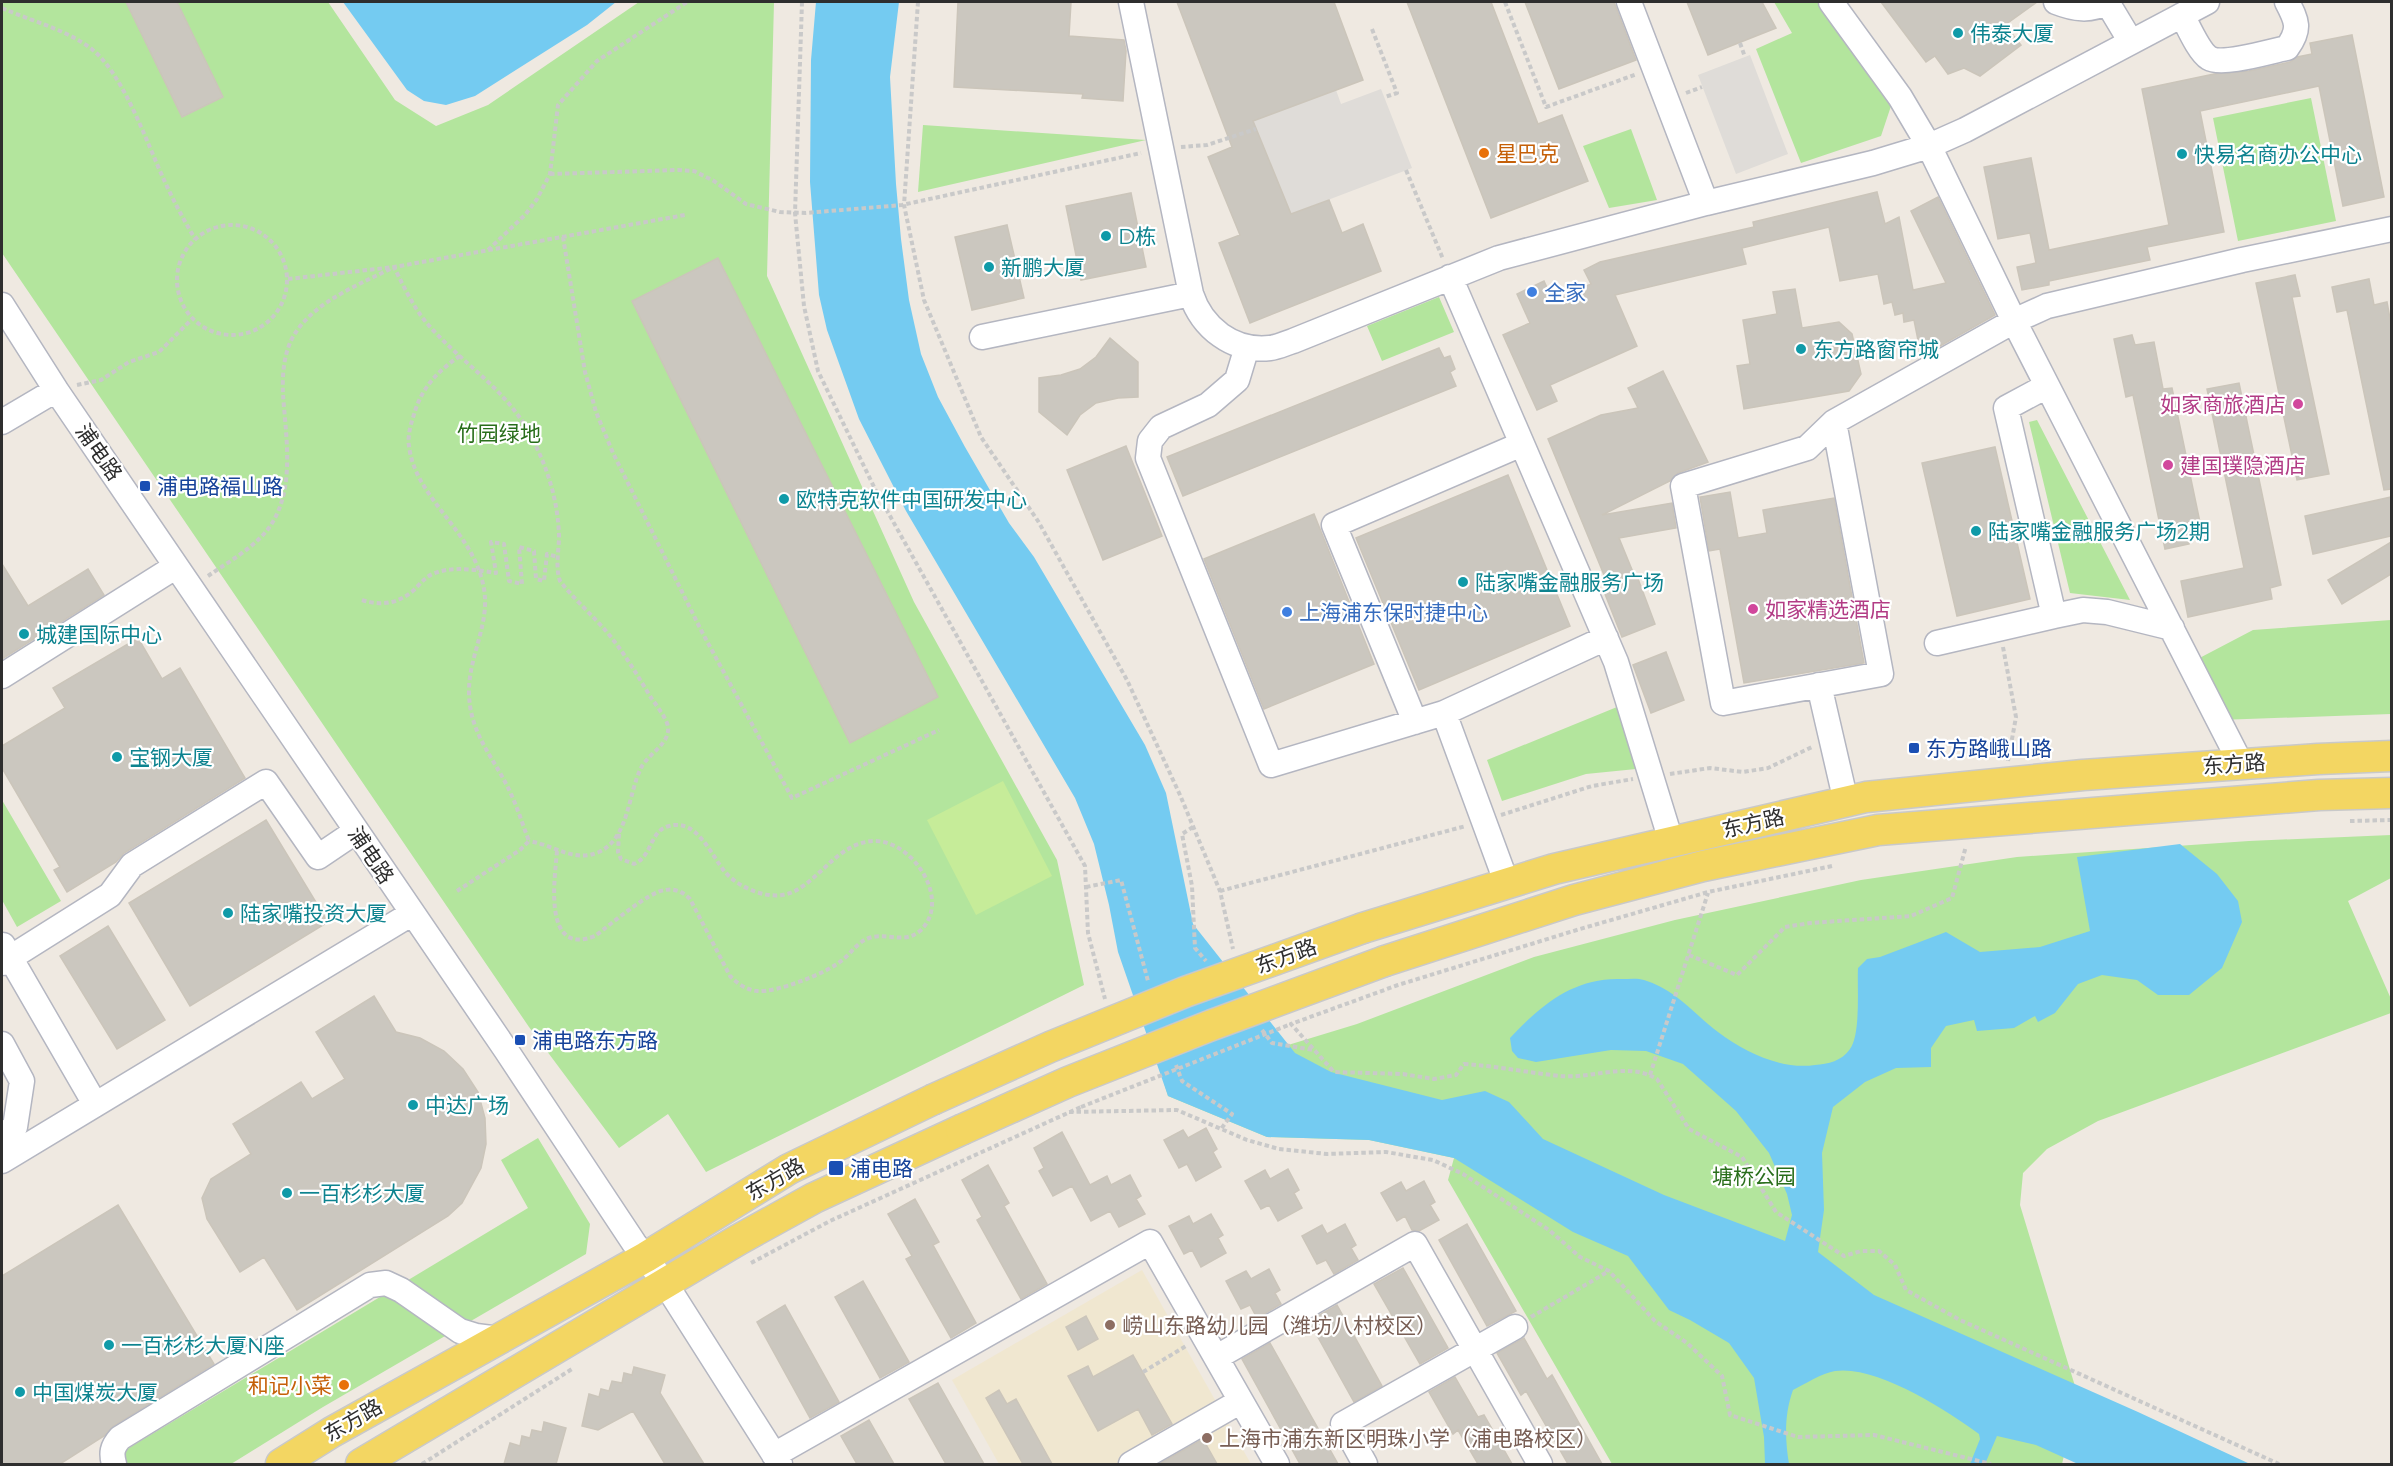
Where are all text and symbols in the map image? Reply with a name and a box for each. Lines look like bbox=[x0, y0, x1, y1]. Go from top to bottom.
place label: 伟泰大厦 bbox=[1970, 21, 2054, 46]
marker: 伟泰大厦 bbox=[1951, 26, 1965, 40]
place label: 星巴克 bbox=[1496, 141, 1559, 166]
place label: 快易名商办公中心 bbox=[2194, 142, 2362, 167]
marker: 星巴克 bbox=[1477, 146, 1491, 160]
marker: 快易名商办公中心 bbox=[2175, 147, 2189, 161]
place label: D栋 bbox=[1118, 224, 1156, 249]
marker: D栋 bbox=[1099, 229, 1113, 243]
place label: 新鹏大厦 bbox=[1001, 255, 1085, 280]
marker: 新鹏大厦 bbox=[982, 260, 996, 274]
place label: 全家 bbox=[1544, 280, 1586, 305]
marker: 全家 bbox=[1525, 285, 1539, 299]
place label: 东方路窗帘城 bbox=[1813, 337, 1939, 362]
marker: 东方路窗帘城 bbox=[1794, 342, 1808, 356]
place label: 如家商旅酒店 bbox=[2160, 392, 2286, 417]
marker: 如家商旅酒店 bbox=[2291, 397, 2305, 411]
street label: 浦电路 bbox=[71, 419, 127, 485]
park label: 竹园绿地 bbox=[457, 421, 541, 446]
place label: 建国璞隐酒店 bbox=[2180, 453, 2306, 478]
marker: 建国璞隐酒店 bbox=[2161, 458, 2175, 472]
place label: 浦电路福山路 bbox=[157, 474, 283, 499]
marker: 浦电路福山路 bbox=[138, 479, 152, 493]
place label: 欧特克软件中国研发中心 bbox=[796, 487, 1027, 512]
marker: 欧特克软件中国研发中心 bbox=[777, 492, 791, 506]
place label: 陆家嘴金融服务广场2期 bbox=[1988, 519, 2210, 544]
marker: 陆家嘴金融服务广场2期 bbox=[1969, 524, 1983, 538]
place label: 陆家嘴金融服务广场 bbox=[1475, 570, 1664, 595]
marker: 陆家嘴金融服务广场 bbox=[1456, 575, 1470, 589]
place label: 如家精选酒店 bbox=[1765, 597, 1891, 622]
place label: 上海浦东保时捷中心 bbox=[1299, 600, 1488, 625]
marker: 如家精选酒店 bbox=[1746, 602, 1760, 616]
marker: 上海浦东保时捷中心 bbox=[1280, 605, 1294, 619]
place label: 城建国际中心 bbox=[36, 622, 162, 647]
marker: 城建国际中心 bbox=[17, 627, 31, 641]
place label: 东方路峨山路 bbox=[1926, 736, 2052, 761]
marker: 东方路峨山路 bbox=[1907, 741, 1921, 755]
place label: 宝钢大厦 bbox=[129, 745, 213, 770]
street label: 东方路 bbox=[2202, 749, 2266, 779]
marker: 宝钢大厦 bbox=[110, 750, 124, 764]
street label: 东方路 bbox=[1719, 804, 1787, 842]
street label: 浦电路 bbox=[343, 822, 399, 888]
place label: 陆家嘴投资大厦 bbox=[240, 901, 387, 926]
marker: 陆家嘴投资大厦 bbox=[221, 906, 235, 920]
street label: 东方路 bbox=[1252, 933, 1320, 979]
place label: 浦电路东方路 bbox=[532, 1028, 658, 1053]
marker: 浦电路东方路 bbox=[513, 1033, 527, 1047]
place label: 中达广场 bbox=[425, 1093, 509, 1118]
marker: 中达广场 bbox=[406, 1098, 420, 1112]
street label: 东方路 bbox=[741, 1152, 809, 1206]
place label: 浦电路 bbox=[850, 1156, 913, 1181]
marker: 浦电路 bbox=[827, 1159, 845, 1177]
park label: 塘桥公园 bbox=[1712, 1164, 1796, 1189]
place label: 一百杉杉大厦 bbox=[299, 1181, 425, 1206]
marker: 一百杉杉大厦 bbox=[280, 1186, 294, 1200]
place label: 崂山东路幼儿园（潍坊八村校区） bbox=[1122, 1313, 1437, 1338]
marker: 崂山东路幼儿园（潍坊八村校区） bbox=[1103, 1318, 1117, 1332]
place label: 一百杉杉大厦N座 bbox=[121, 1333, 285, 1358]
marker: 一百杉杉大厦N座 bbox=[102, 1338, 116, 1352]
place label: 和记小菜 bbox=[248, 1373, 332, 1398]
marker: 和记小菜 bbox=[337, 1378, 351, 1392]
place label: 中国煤炭大厦 bbox=[32, 1380, 158, 1405]
marker: 中国煤炭大厦 bbox=[13, 1385, 27, 1399]
street label: 东方路 bbox=[319, 1393, 387, 1447]
place label: 上海市浦东新区明珠小学（浦电路校区） bbox=[1219, 1426, 1597, 1451]
marker: 上海市浦东新区明珠小学（浦电路校区） bbox=[1200, 1431, 1214, 1445]

